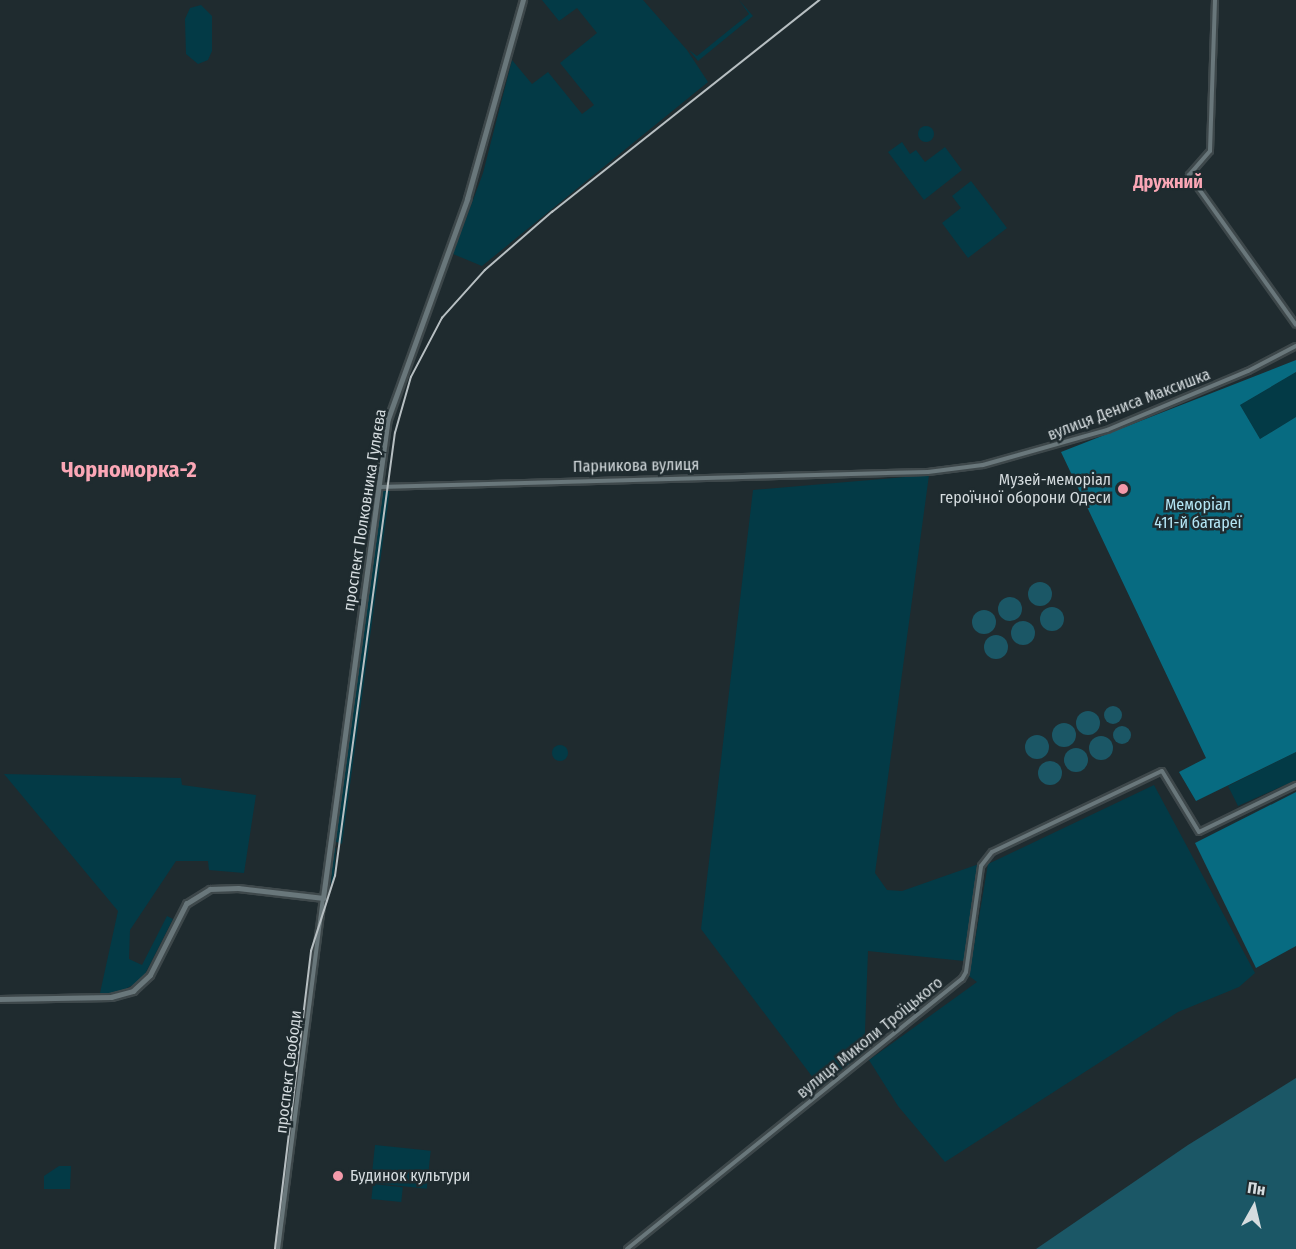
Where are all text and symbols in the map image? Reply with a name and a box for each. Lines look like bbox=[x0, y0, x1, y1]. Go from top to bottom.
district label: Дружний bbox=[1133, 171, 1203, 193]
street label: вулиця Дениса Максишка bbox=[1045, 365, 1213, 445]
street label: проспект Полковника Гуляєва bbox=[340, 408, 390, 612]
street label: Парникова вулиця bbox=[573, 455, 699, 477]
district label: Чорноморка-2 bbox=[61, 457, 197, 483]
place label: Музей-меморіал героїчної оборони Одеси bbox=[939, 470, 1111, 508]
marker: Музей-меморіал героїчної оборони Одеси bbox=[1116, 482, 1130, 496]
park label: Меморіал 411-й батареї bbox=[1154, 495, 1242, 533]
street label: вулиця Миколи Троїцького bbox=[793, 973, 947, 1103]
street label: проспект Свободи bbox=[272, 1009, 306, 1135]
place label: Будинок культури bbox=[350, 1166, 470, 1186]
marker: Будинок культури bbox=[331, 1169, 345, 1183]
north arrow bbox=[1224, 1177, 1284, 1237]
text: Пн bbox=[1246, 1178, 1267, 1199]

